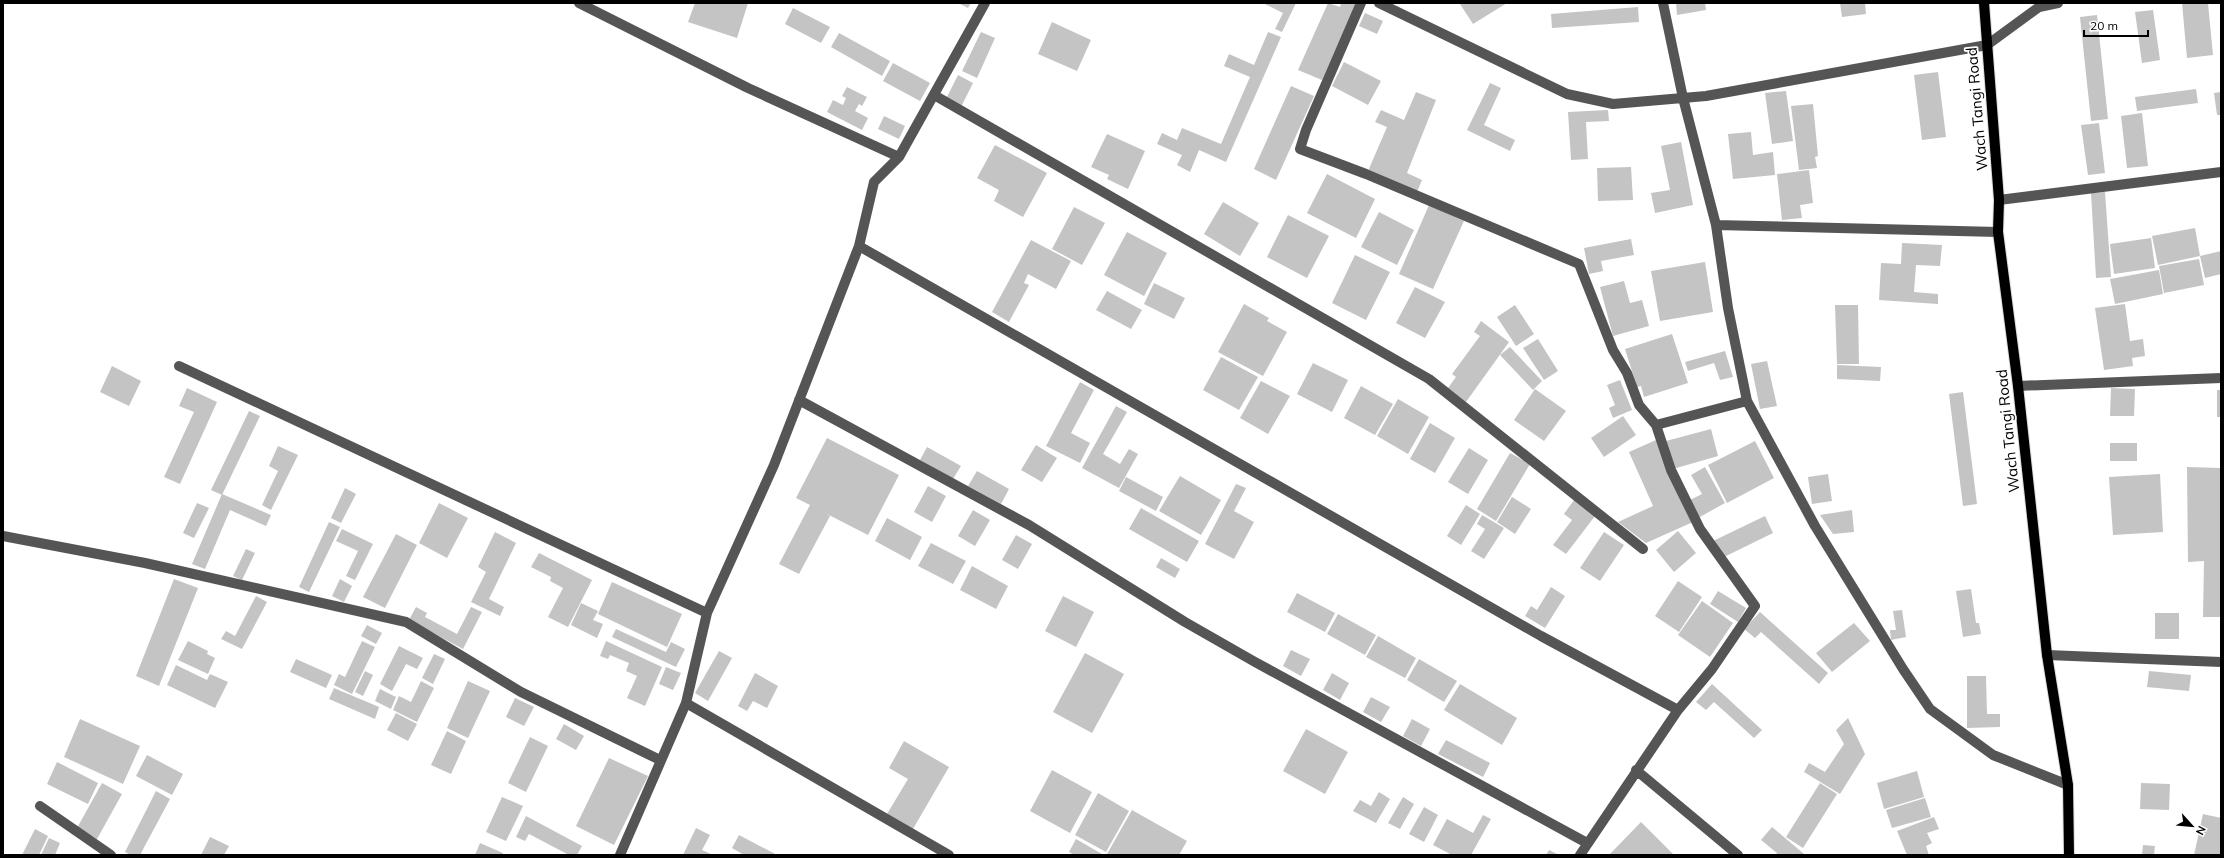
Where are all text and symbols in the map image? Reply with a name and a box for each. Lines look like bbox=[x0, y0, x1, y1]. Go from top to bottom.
scale bar bbox=[2084, 12, 2148, 38]
text: 20 m bbox=[2090, 18, 2118, 33]
street label: Wach Tangi Road bbox=[1962, 46, 1991, 172]
street label: Wach Tangi Road bbox=[1992, 368, 2023, 494]
north arrow bbox=[2172, 806, 2212, 846]
text: N bbox=[2193, 824, 2209, 837]

